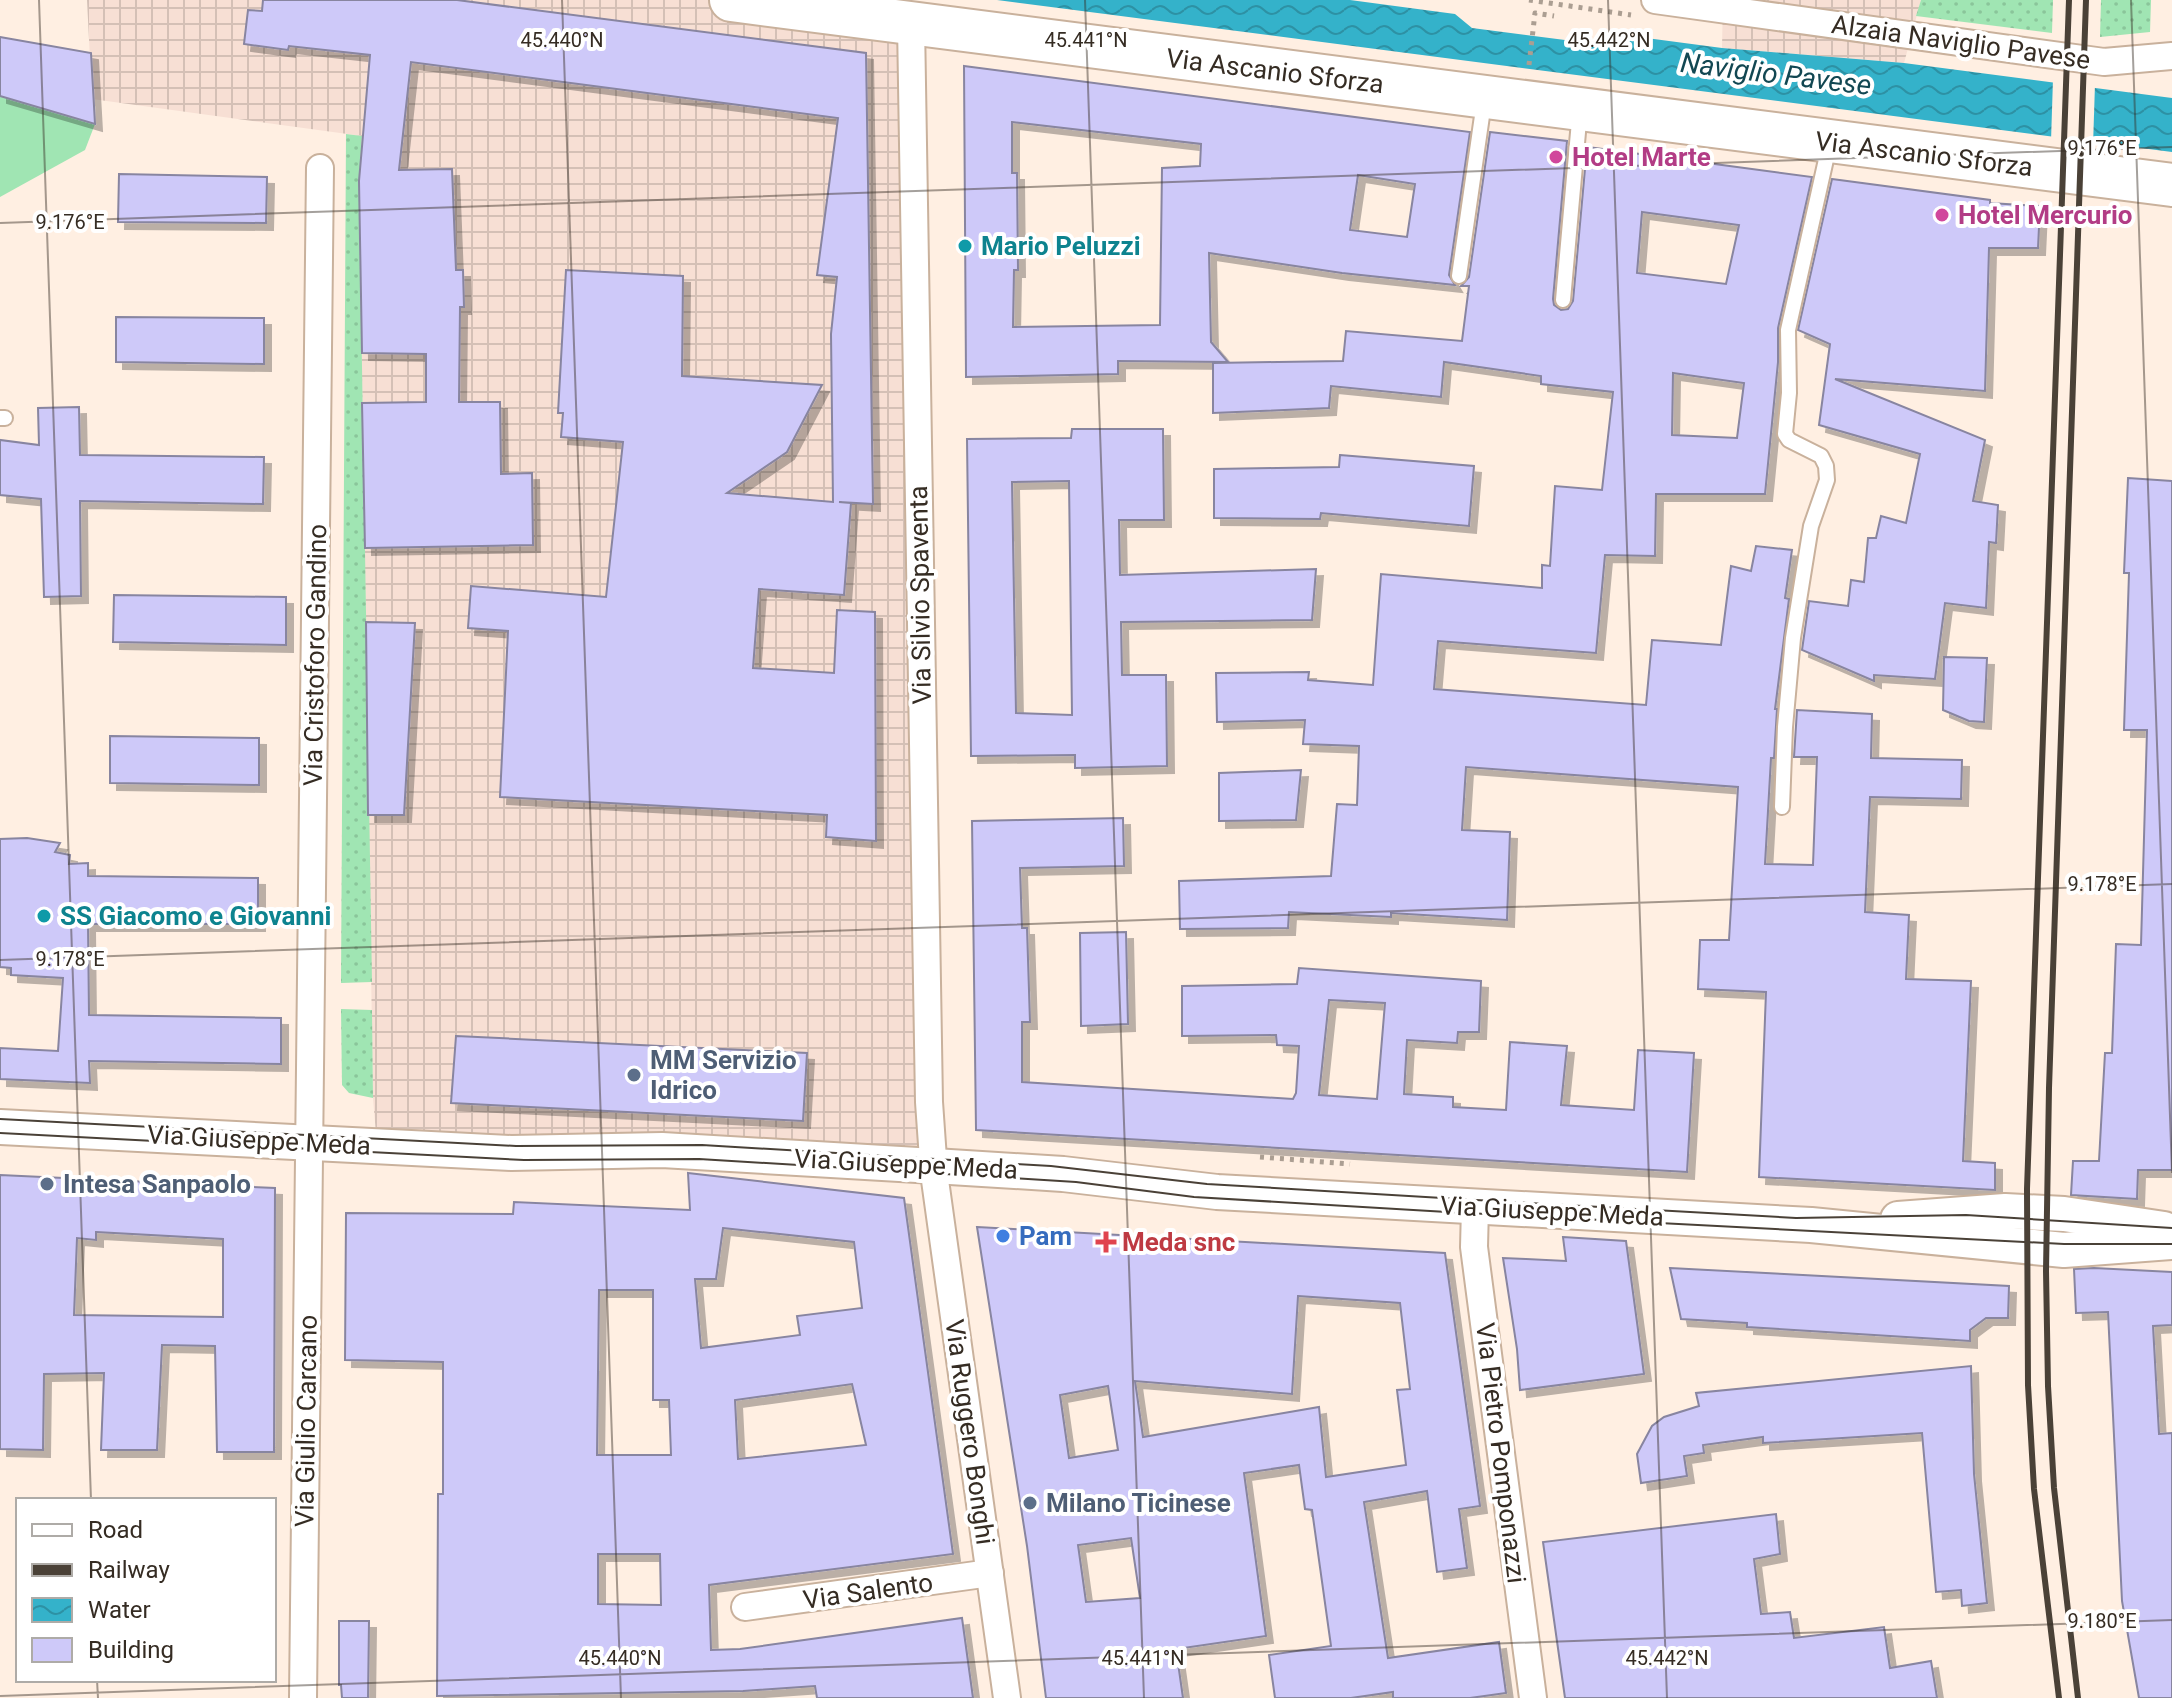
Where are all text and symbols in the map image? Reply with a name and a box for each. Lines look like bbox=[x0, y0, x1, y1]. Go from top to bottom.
street label: Alzaia Naviglio Pavese bbox=[1830, 9, 2092, 75]
text: 45.440°N bbox=[520, 28, 604, 52]
text: 45.441°N bbox=[1044, 28, 1128, 52]
text: 45.442°N bbox=[1567, 28, 1651, 52]
street label: Via Ascanio Sforza bbox=[1165, 43, 1385, 99]
water label: Naviglio Pavese bbox=[1679, 46, 1873, 102]
street label: Via Ascanio Sforza bbox=[1814, 126, 2034, 182]
text: 9.176°E bbox=[2067, 136, 2137, 160]
place label: Hotel Marte bbox=[1572, 142, 1711, 172]
marker: Hotel Marte bbox=[1547, 148, 1565, 166]
place label: Hotel Mercurio bbox=[1958, 200, 2132, 230]
marker: Hotel Mercurio bbox=[1933, 206, 1951, 224]
text: 9.176°E bbox=[35, 210, 105, 234]
place label: Mario Peluzzi bbox=[981, 231, 1141, 261]
marker: Mario Peluzzi bbox=[956, 237, 974, 255]
street label: Via Silvio Spaventa bbox=[903, 485, 937, 705]
street label: Via Cristoforo Gandino bbox=[298, 524, 332, 786]
text: 9.178°E bbox=[2067, 872, 2137, 896]
place label: SS Giacomo e Giovanni bbox=[60, 901, 331, 931]
marker: SS Giacomo e Giovanni bbox=[35, 907, 53, 925]
text: 9.178°E bbox=[35, 947, 105, 971]
place label: MM Servizio Idrico bbox=[650, 1045, 797, 1105]
marker: MM Servizio Idrico bbox=[625, 1066, 643, 1084]
street label: Via Giuseppe Meda bbox=[146, 1119, 372, 1161]
street label: Via Giuseppe Meda bbox=[793, 1143, 1019, 1185]
place label: Intesa Sanpaolo bbox=[63, 1169, 251, 1199]
marker: Intesa Sanpaolo bbox=[38, 1175, 56, 1193]
street label: Via Giuseppe Meda bbox=[1439, 1190, 1665, 1232]
place label: Pam bbox=[1019, 1221, 1072, 1251]
marker: Pam bbox=[994, 1227, 1012, 1245]
place label: Meda snc bbox=[1122, 1227, 1235, 1257]
marker: Meda snc bbox=[1097, 1233, 1115, 1251]
street label: Via Giulio Carcano bbox=[289, 1315, 323, 1527]
street label: Via Ruggero Bonghi bbox=[939, 1317, 1001, 1547]
street label: Via Pietro Pomponazzi bbox=[1470, 1321, 1532, 1585]
place label: Milano Ticinese bbox=[1046, 1488, 1231, 1518]
marker: Milano Ticinese bbox=[1021, 1494, 1039, 1512]
legend bbox=[16, 1498, 276, 1682]
text: Road bbox=[88, 1516, 143, 1544]
text: Railway bbox=[88, 1556, 170, 1584]
street label: Via Salento bbox=[801, 1567, 935, 1615]
text: Water bbox=[88, 1596, 151, 1624]
text: 9.180°E bbox=[2067, 1609, 2137, 1633]
text: Building bbox=[88, 1636, 174, 1664]
text: 45.440°N bbox=[578, 1646, 662, 1670]
text: 45.441°N bbox=[1101, 1646, 1185, 1670]
text: 45.442°N bbox=[1625, 1646, 1709, 1670]

